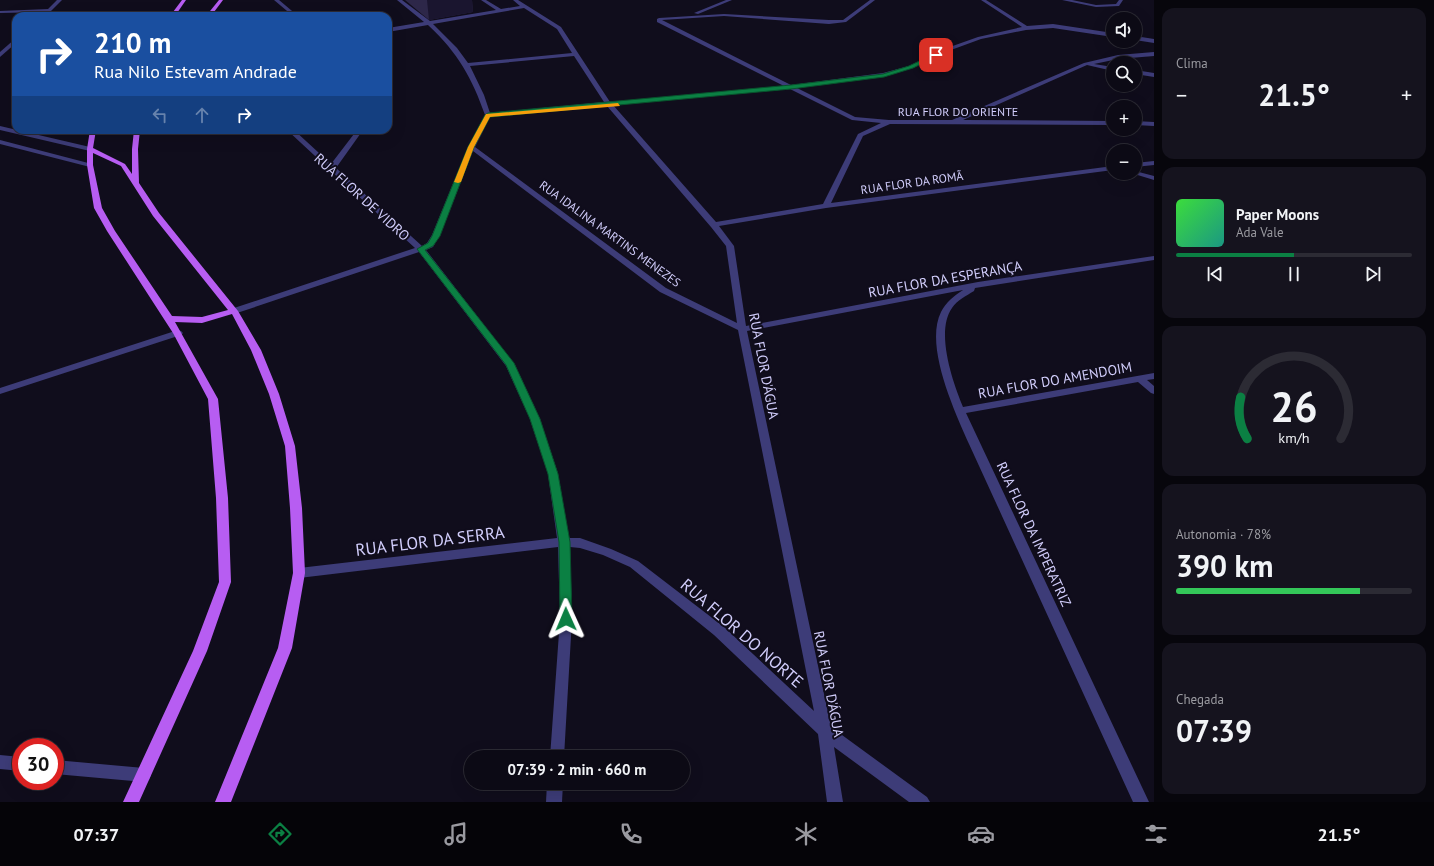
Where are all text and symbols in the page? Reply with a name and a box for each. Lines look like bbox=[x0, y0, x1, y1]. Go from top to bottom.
map controls bbox=[1106, 12, 1142, 180]
button: sound bbox=[1106, 12, 1142, 48]
text: 210 m bbox=[94, 24, 171, 61]
icon: right bbox=[28, 28, 80, 80]
pin bbox=[919, 38, 953, 72]
icon: arrive bbox=[925, 44, 947, 66]
text: Clima bbox=[1176, 55, 1208, 72]
button: search bbox=[1106, 56, 1142, 92]
text: Rua Nilo Estevam Andrade bbox=[94, 60, 297, 83]
text: 21.5° bbox=[1258, 75, 1330, 114]
text: − bbox=[1176, 81, 1187, 109]
text: + bbox=[1401, 81, 1412, 109]
button: + bbox=[1106, 100, 1142, 136]
icon: left bbox=[149, 104, 171, 126]
icon: ahead bbox=[191, 104, 213, 126]
icon: right bbox=[233, 104, 255, 126]
street label: RUA FLOR DO ORIENTE bbox=[898, 104, 1018, 119]
button: − bbox=[1106, 144, 1142, 180]
street label: RUA FLOR DE VIDRO bbox=[310, 149, 414, 245]
street label: RUA FLOR DA ROMÃ bbox=[860, 168, 964, 197]
street label: RUA IDALINA MARTINS MENEZES bbox=[537, 177, 684, 290]
text: Paper Moons bbox=[1236, 205, 1319, 224]
text: Ada Vale bbox=[1236, 224, 1284, 241]
street label: RUA FLOR DA ESPERANÇA bbox=[867, 256, 1024, 301]
icon: previous bbox=[1204, 263, 1226, 285]
icon: pause bbox=[1283, 263, 1305, 285]
icon: next bbox=[1362, 263, 1384, 285]
street label: RUA FLOR D'ÁGUA bbox=[745, 311, 783, 421]
street label: RUA FLOR DO AMENDOIM bbox=[977, 358, 1133, 402]
text: 26 bbox=[1270, 380, 1318, 433]
text: km/h bbox=[1278, 428, 1310, 447]
street label: RUA FLOR DA IMPERATRIZ bbox=[993, 459, 1076, 610]
street label: RUA FLOR DA SERRA bbox=[354, 521, 506, 561]
text: Autonomia · 78% bbox=[1176, 526, 1271, 543]
text: 390 km bbox=[1176, 546, 1274, 585]
street label: RUA FLOR DO NORTE bbox=[676, 574, 808, 692]
position arrow bbox=[545, 598, 587, 640]
street label: RUA FLOR D'ÁGUA bbox=[810, 629, 848, 739]
text: Chegada bbox=[1176, 691, 1224, 708]
text: 07:39 bbox=[1176, 711, 1252, 750]
speed limit sign: 30 bbox=[12, 738, 64, 790]
text: 07:39 · 2 min · 660 m bbox=[508, 760, 646, 779]
icon: directions bbox=[266, 820, 294, 848]
icon: music bbox=[442, 820, 470, 848]
icon: phone bbox=[617, 820, 645, 848]
icon: climate bbox=[792, 820, 820, 848]
icon: car bbox=[967, 820, 995, 848]
icon: filters bbox=[1142, 820, 1170, 848]
text: 07:37 bbox=[74, 823, 119, 846]
text: 21.5° bbox=[1317, 823, 1360, 846]

